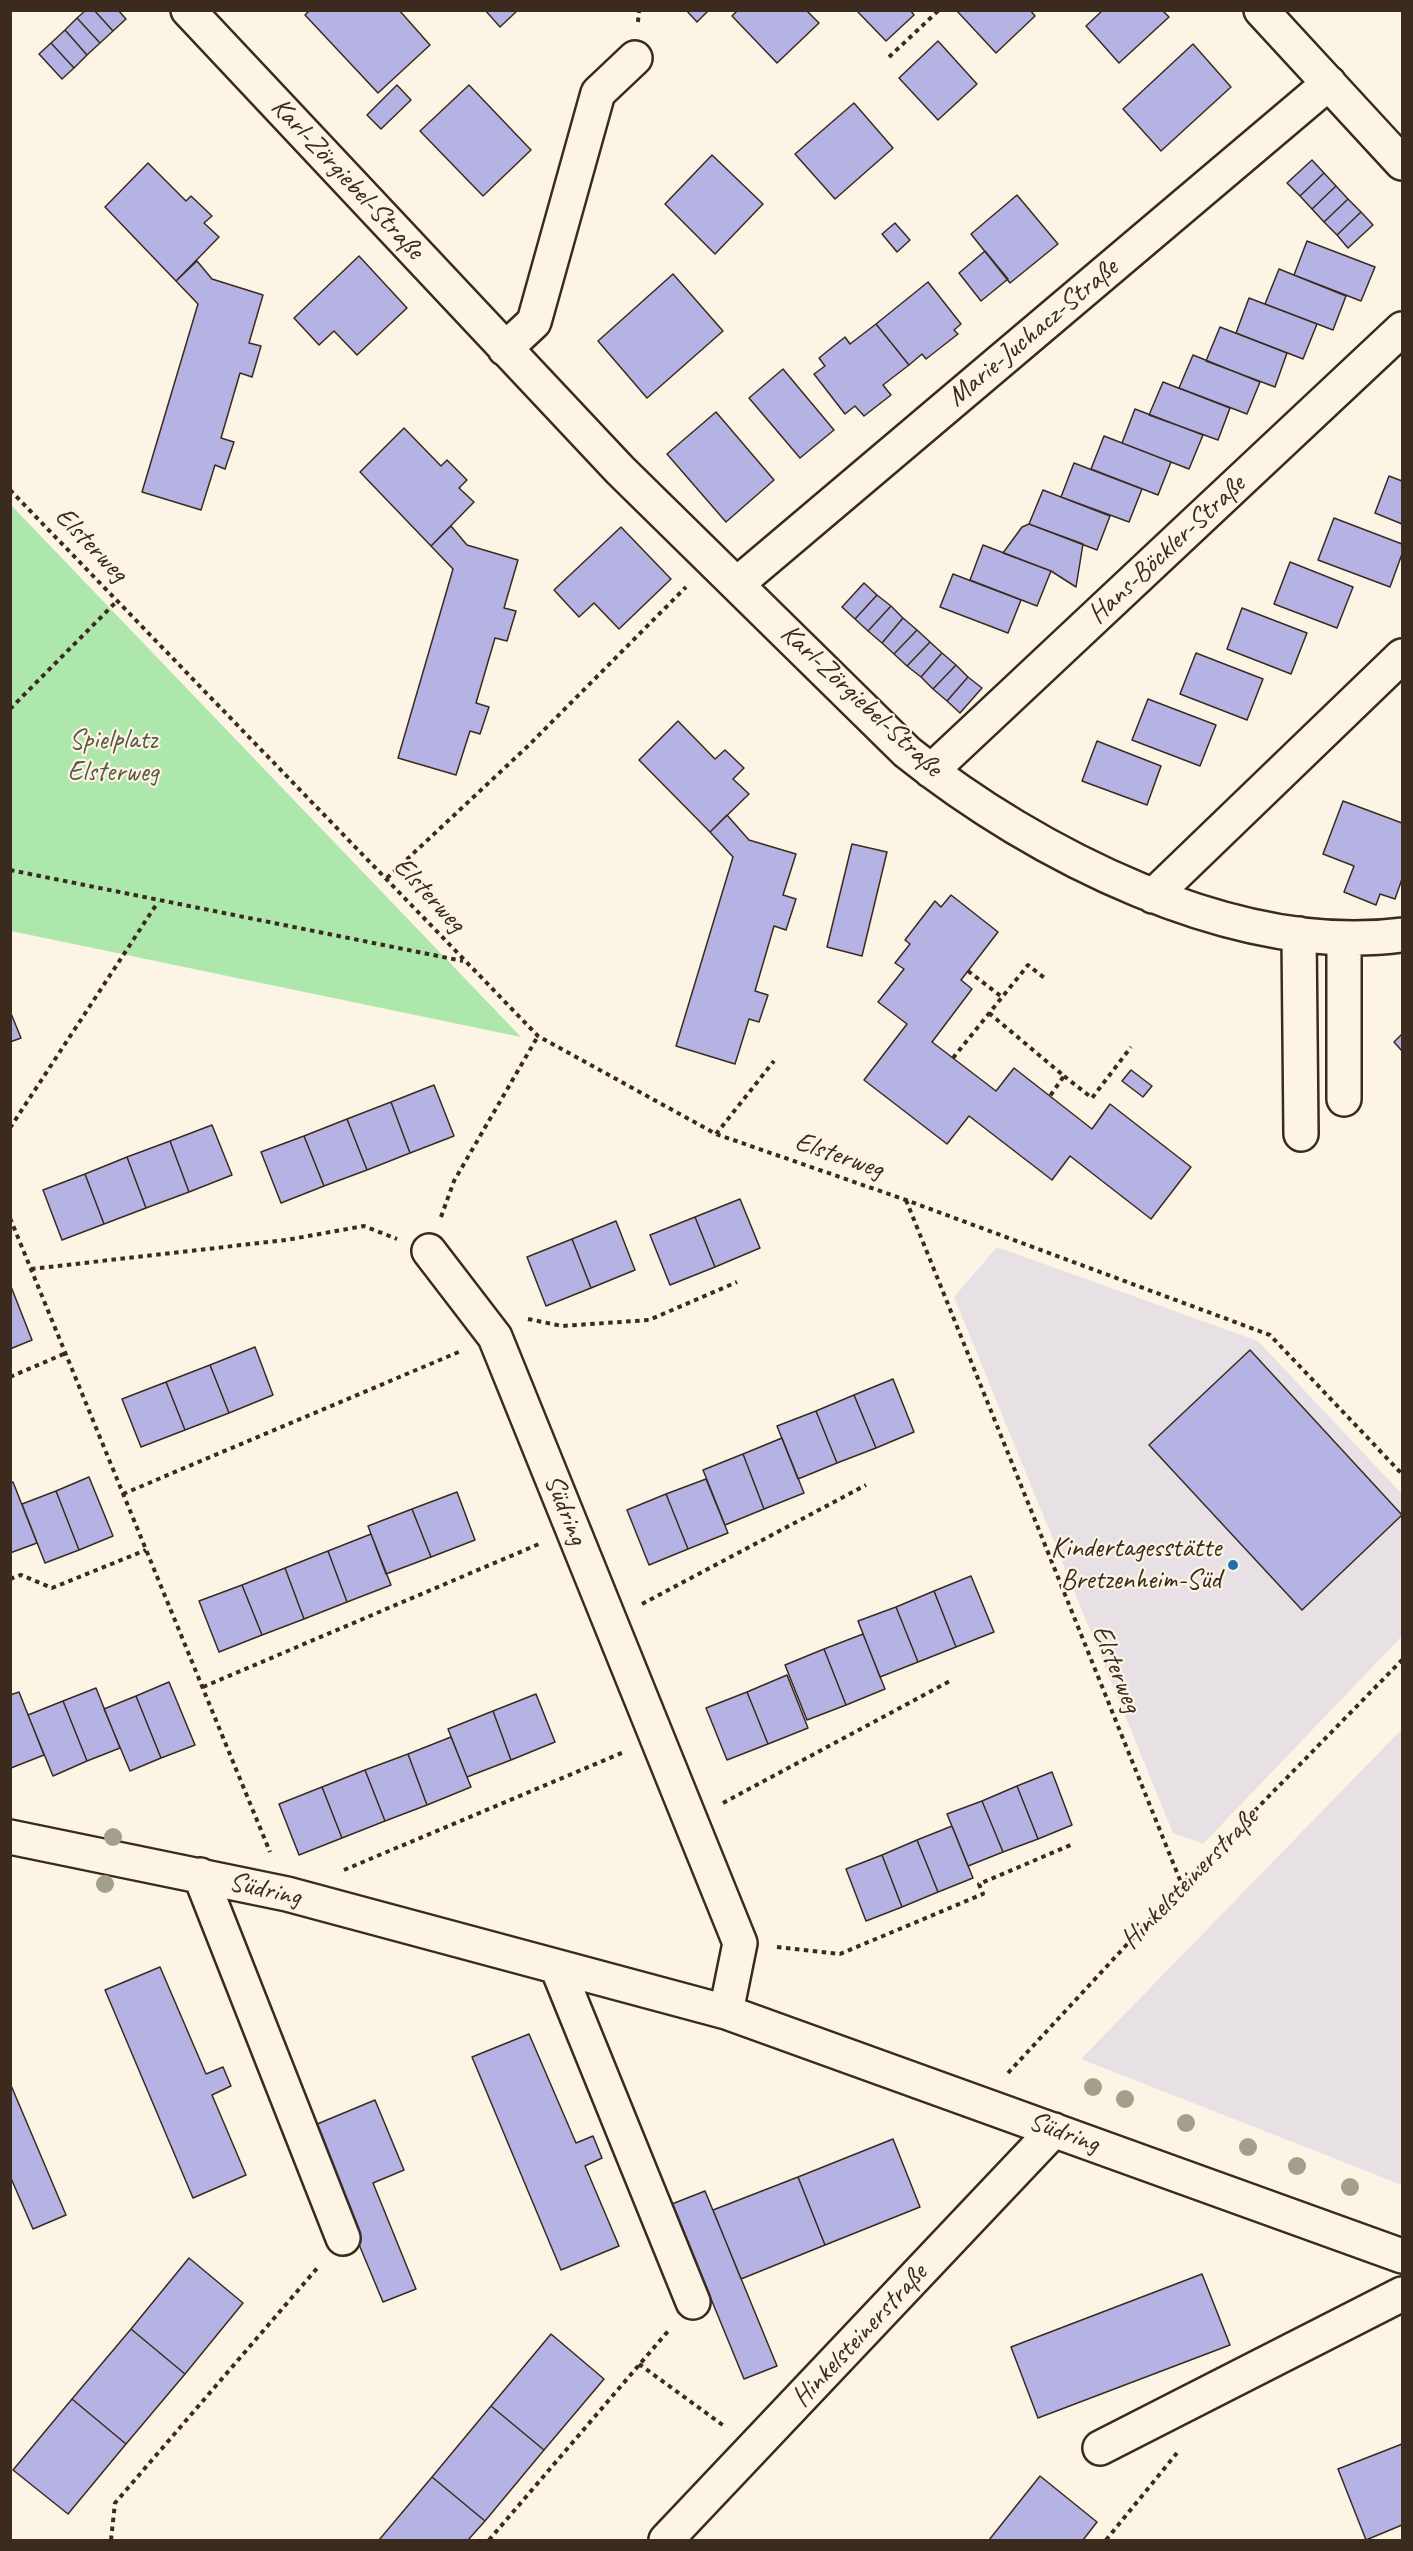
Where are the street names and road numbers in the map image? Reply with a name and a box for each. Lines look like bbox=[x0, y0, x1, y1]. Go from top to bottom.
street label: Karl-Zörgiebel-Straße bbox=[263, 91, 431, 267]
street label: Marie-Juchacz-Straße bbox=[941, 252, 1125, 414]
street label: Hans-Böckler-Straße bbox=[1081, 469, 1253, 631]
street label: Elsterweg bbox=[47, 501, 135, 589]
street label: Karl-Zörgiebel-Straße bbox=[773, 617, 949, 785]
street label: Elsterweg bbox=[386, 850, 472, 940]
street label: Elsterweg bbox=[790, 1125, 888, 1187]
street label: Südring bbox=[536, 1470, 594, 1550]
street label: Elsterweg bbox=[1083, 1620, 1149, 1718]
street label: Hinkelsteinerstraße bbox=[1114, 1801, 1266, 1957]
street label: Südring bbox=[226, 1865, 304, 1915]
street label: Südring bbox=[1024, 2105, 1104, 2161]
street label: Hinkelsteinerstraße bbox=[785, 2257, 935, 2415]

